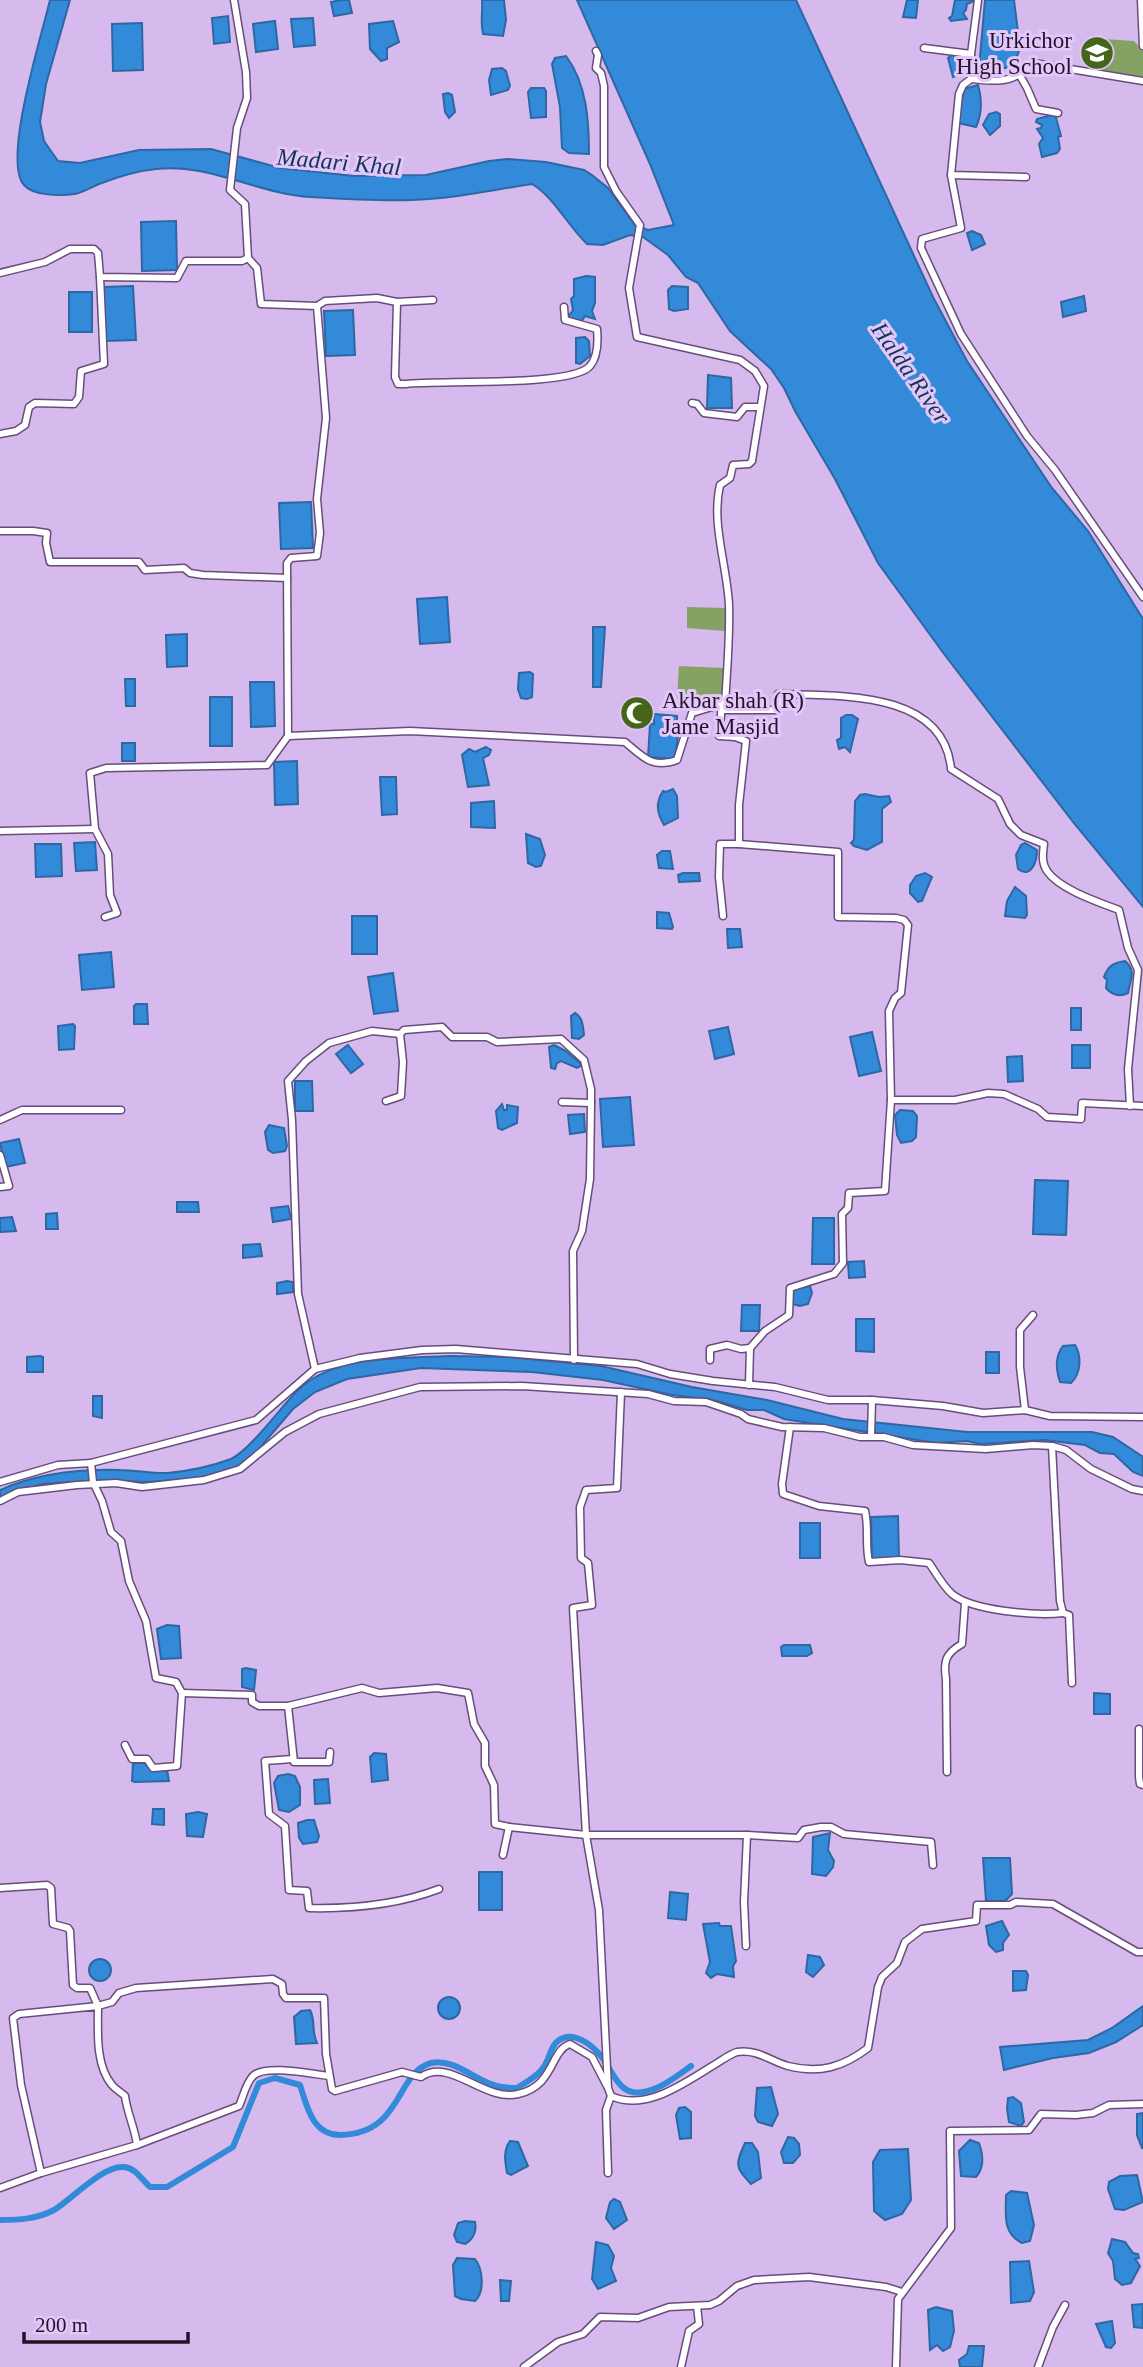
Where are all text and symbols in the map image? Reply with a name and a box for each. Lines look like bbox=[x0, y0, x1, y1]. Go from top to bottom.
place label: Urkichor High School bbox=[956, 28, 1072, 79]
school or university icon: Urkichor High School bbox=[1078, 34, 1116, 72]
water label: Madari Khal bbox=[275, 144, 403, 180]
water label: Halda River bbox=[866, 316, 956, 429]
place label: Akbar shah (R) Jame Masjid bbox=[662, 688, 804, 739]
mosque icon: Akbar shah (R) Jame Masjid bbox=[618, 694, 656, 732]
scale bar bbox=[24, 2300, 189, 2344]
text: 200 m bbox=[35, 2313, 88, 2337]

